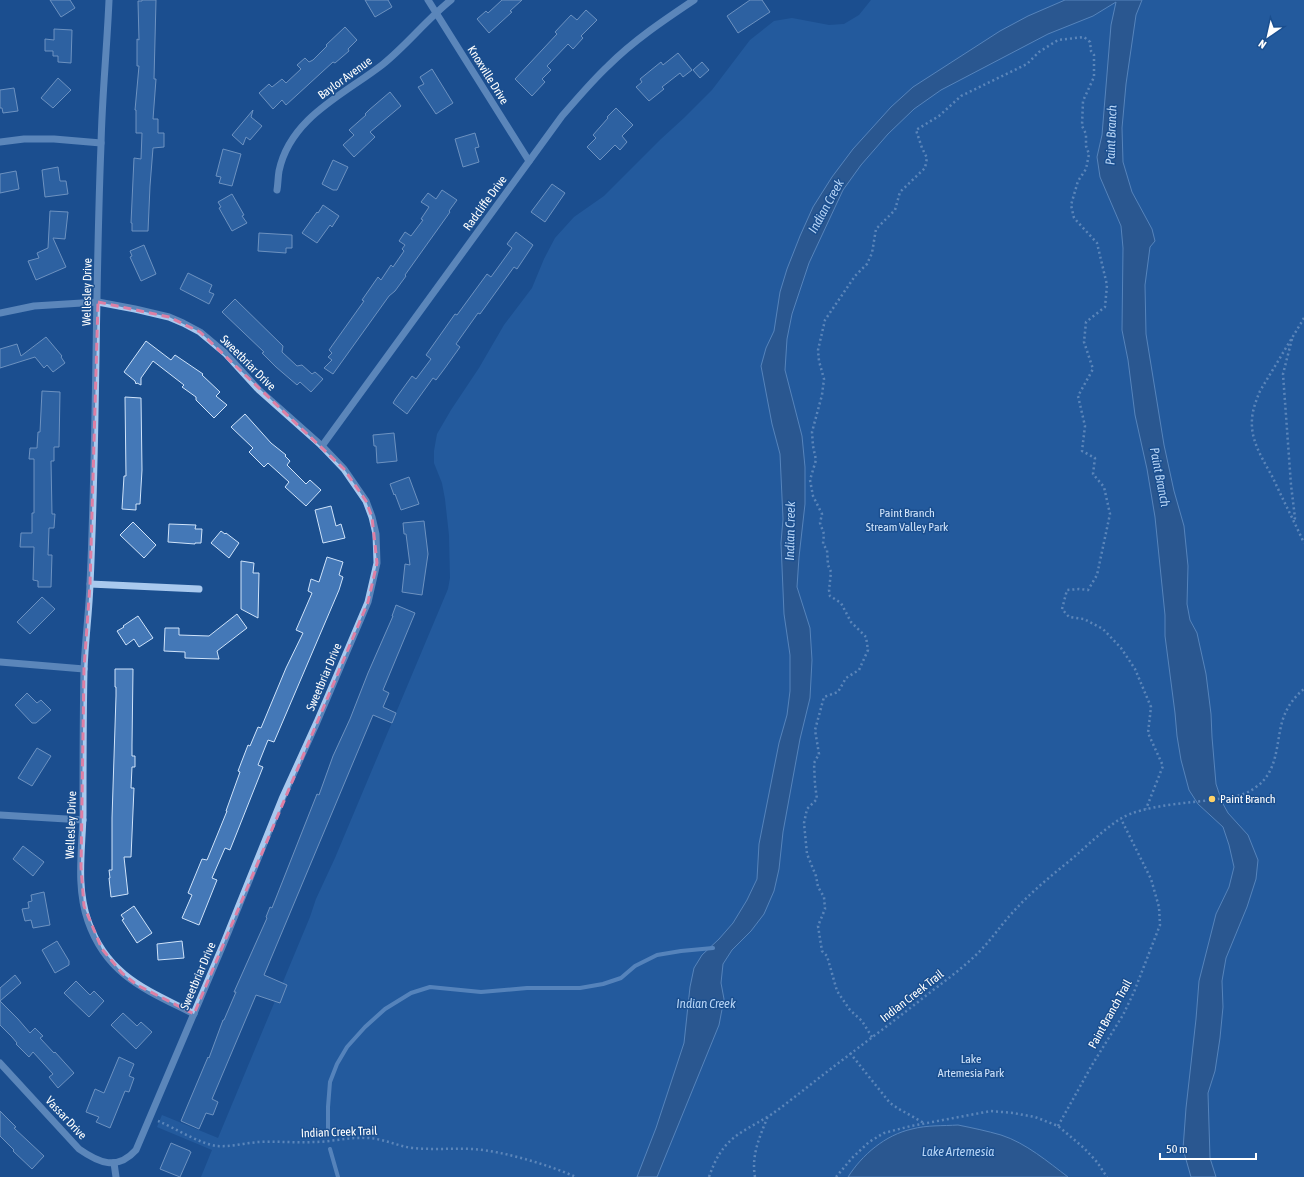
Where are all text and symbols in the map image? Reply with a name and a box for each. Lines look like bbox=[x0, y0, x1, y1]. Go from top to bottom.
north arrow bbox=[1248, 16, 1288, 56]
text: N bbox=[1256, 37, 1268, 51]
street label: Knoxville Drive bbox=[464, 43, 512, 107]
street label: Baylor Avenue bbox=[315, 54, 375, 102]
water label: Paint Branch bbox=[1102, 104, 1120, 165]
street label: Radcliffe Drive bbox=[460, 173, 510, 233]
water label: Indian Creek bbox=[805, 176, 847, 236]
street label: Wellesley Drive bbox=[79, 258, 95, 326]
street label: Sweetbriar Drive bbox=[217, 332, 279, 394]
water label: Paint Branch bbox=[1147, 446, 1173, 509]
water label: Indian Creek bbox=[782, 501, 798, 561]
park label: Paint Branch Stream Valley Park bbox=[866, 506, 949, 534]
street label: Sweetbriar Drive bbox=[303, 641, 345, 713]
street label: Wellesley Drive bbox=[63, 791, 79, 859]
place label: Paint Branch bbox=[1220, 792, 1276, 806]
marker: Paint Branch bbox=[1207, 794, 1217, 804]
street label: Sweetbriar Drive bbox=[177, 940, 219, 1012]
street label: Indian Creek Trail bbox=[878, 966, 947, 1025]
street label: Paint Branch Trail bbox=[1085, 976, 1135, 1051]
water label: Indian Creek bbox=[676, 996, 736, 1011]
park label: Lake Artemesia Park bbox=[938, 1052, 1005, 1080]
street label: Vassar Drive bbox=[43, 1094, 89, 1142]
street label: Indian Creek Trail bbox=[301, 1124, 378, 1140]
scale bar bbox=[1160, 1135, 1256, 1161]
text: 50 m bbox=[1166, 1142, 1188, 1156]
water label: Lake Artemesia bbox=[922, 1144, 994, 1159]

